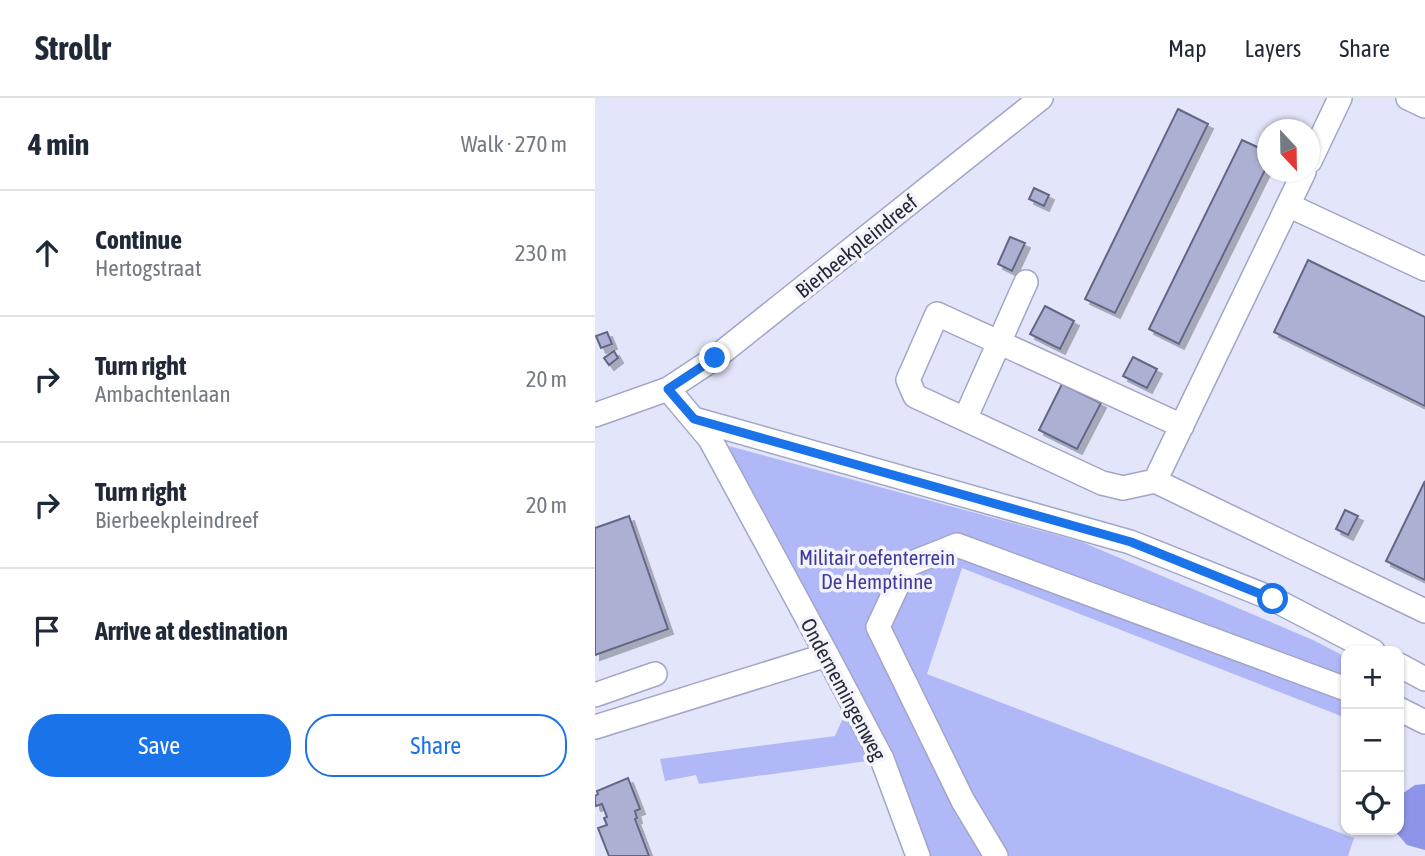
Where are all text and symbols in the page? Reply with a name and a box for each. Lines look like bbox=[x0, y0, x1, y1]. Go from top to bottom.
text: Strollr bbox=[35, 29, 111, 67]
text: Map bbox=[1168, 35, 1207, 62]
text: Layers bbox=[1245, 35, 1301, 62]
text: Share bbox=[1339, 35, 1390, 62]
north arrow bbox=[1257, 119, 1320, 182]
text: 4 min bbox=[28, 127, 89, 161]
text: Walk · 270 m bbox=[461, 131, 567, 157]
street label: Bierbeekpleindreef bbox=[790, 190, 922, 302]
text: Continue bbox=[95, 225, 182, 255]
icon: ahead bbox=[28, 234, 66, 272]
text: 230 m bbox=[515, 240, 567, 266]
text: Hertogstraat bbox=[95, 255, 202, 281]
route end bbox=[699, 342, 730, 373]
text: Turn right bbox=[95, 351, 186, 381]
icon: right bbox=[28, 360, 66, 398]
text: 20 m bbox=[526, 366, 567, 392]
text: Ambachtenlaan bbox=[95, 381, 231, 407]
text: Turn right bbox=[95, 477, 186, 507]
icon: right bbox=[28, 486, 66, 524]
text: 20 m bbox=[526, 492, 567, 518]
text: Bierbeekpleindreef bbox=[95, 507, 259, 533]
park label: Militair oefenterrein De Hemptinne bbox=[799, 545, 955, 593]
route start bbox=[1257, 583, 1288, 614]
icon: arrive bbox=[28, 612, 66, 650]
street label: Ondernemingenweg bbox=[796, 614, 892, 764]
text: Arrive at destination bbox=[95, 616, 288, 646]
map controls bbox=[1341, 646, 1404, 835]
button: + bbox=[1341, 646, 1404, 709]
button: − bbox=[1341, 709, 1404, 772]
button: Save bbox=[28, 714, 291, 777]
button: Share bbox=[305, 714, 567, 777]
button: locate bbox=[1341, 772, 1404, 835]

